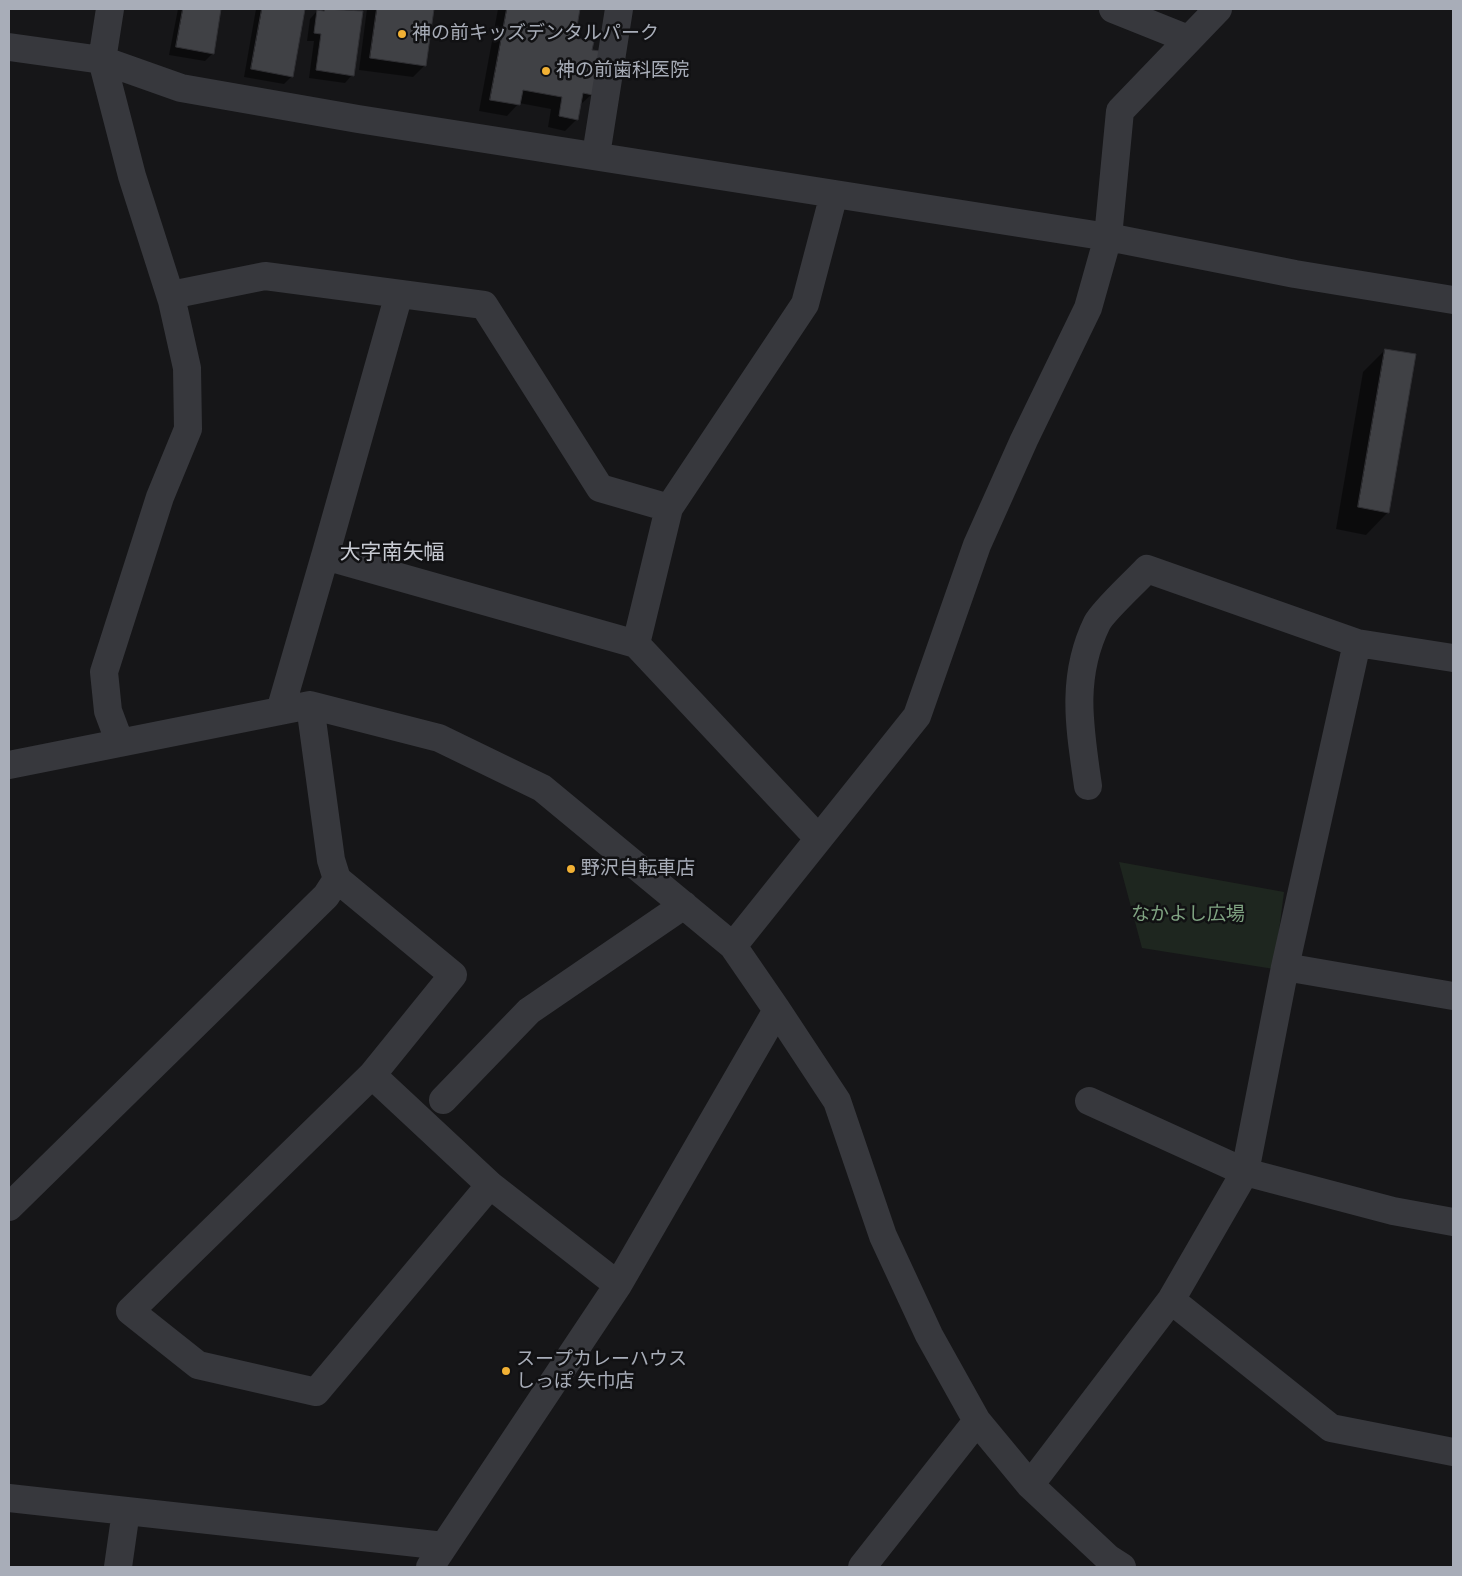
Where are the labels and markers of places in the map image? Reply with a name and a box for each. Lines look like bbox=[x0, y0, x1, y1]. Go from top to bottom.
place label: 神の前キッズデンタルパーク bbox=[412, 23, 659, 45]
marker: 神の前キッズデンタルパーク bbox=[396, 28, 408, 40]
place label: 神の前歯科医院 bbox=[556, 60, 689, 82]
marker: 神の前歯科医院 bbox=[540, 65, 552, 77]
place label: 野沢自転車店 bbox=[581, 858, 695, 880]
marker: 野沢自転車店 bbox=[565, 863, 577, 875]
place label: スープカレーハウス しっぽ 矢巾店 bbox=[516, 1349, 687, 1393]
marker: スープカレーハウス しっぽ 矢巾店 bbox=[500, 1365, 512, 1377]

